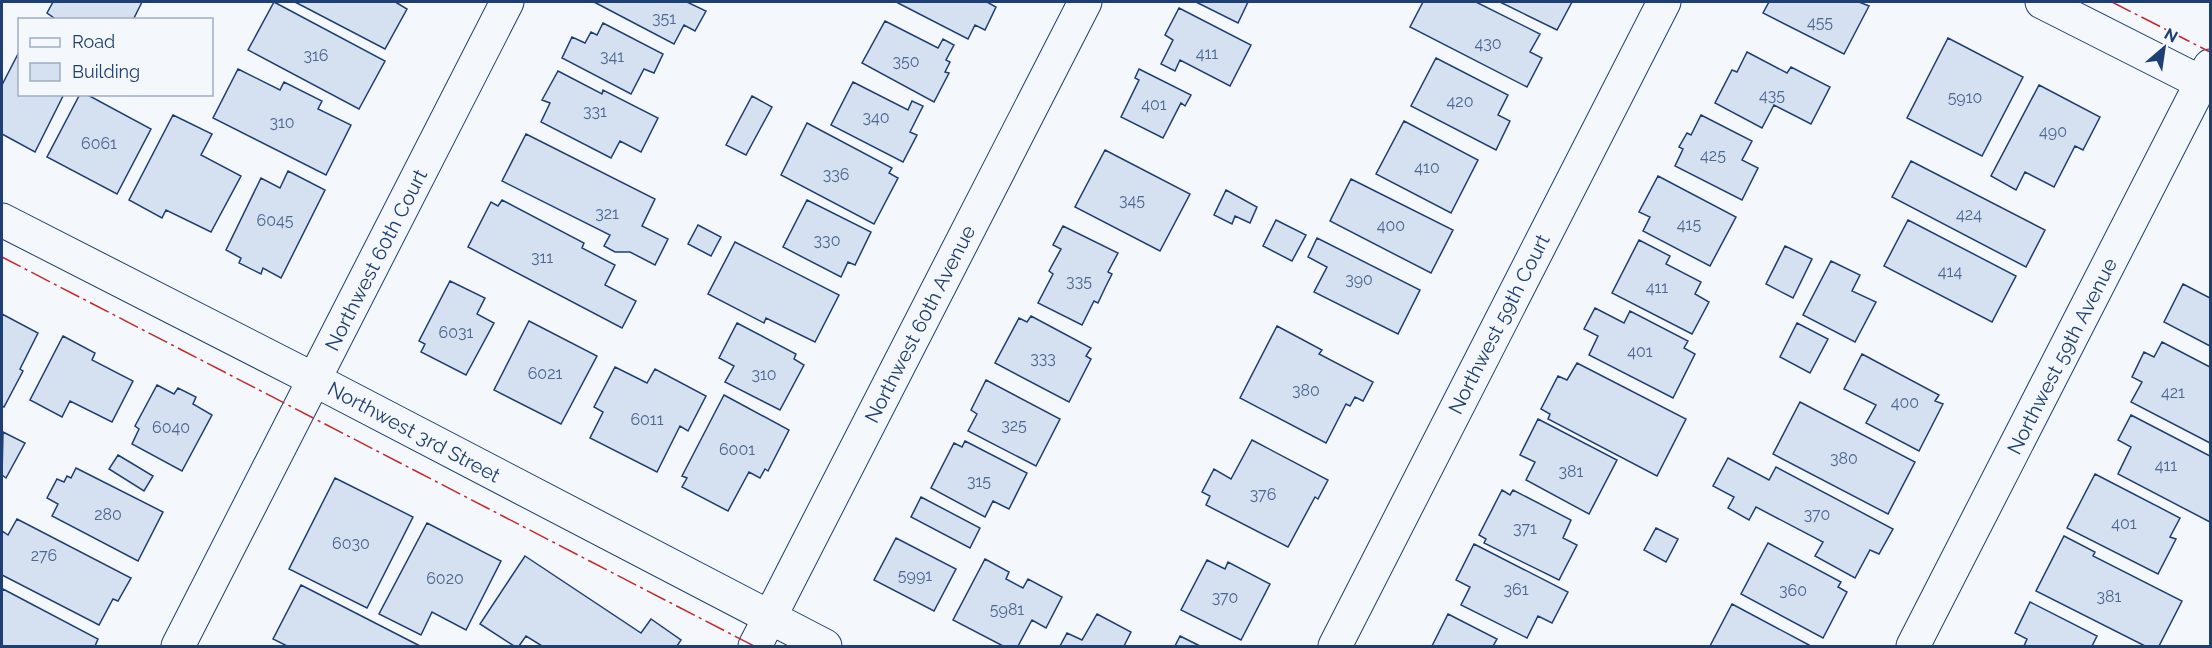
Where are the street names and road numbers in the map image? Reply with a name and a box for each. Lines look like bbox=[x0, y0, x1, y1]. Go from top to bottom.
street label: Northwest 60th Court bbox=[320, 165, 432, 355]
street label: Northwest 60th Avenue bbox=[860, 221, 980, 427]
street label: Northwest 59th Court bbox=[1443, 230, 1555, 418]
street label: Northwest 59th Avenue bbox=[2002, 254, 2122, 458]
street label: Northwest 3rd Street bbox=[324, 376, 505, 488]

